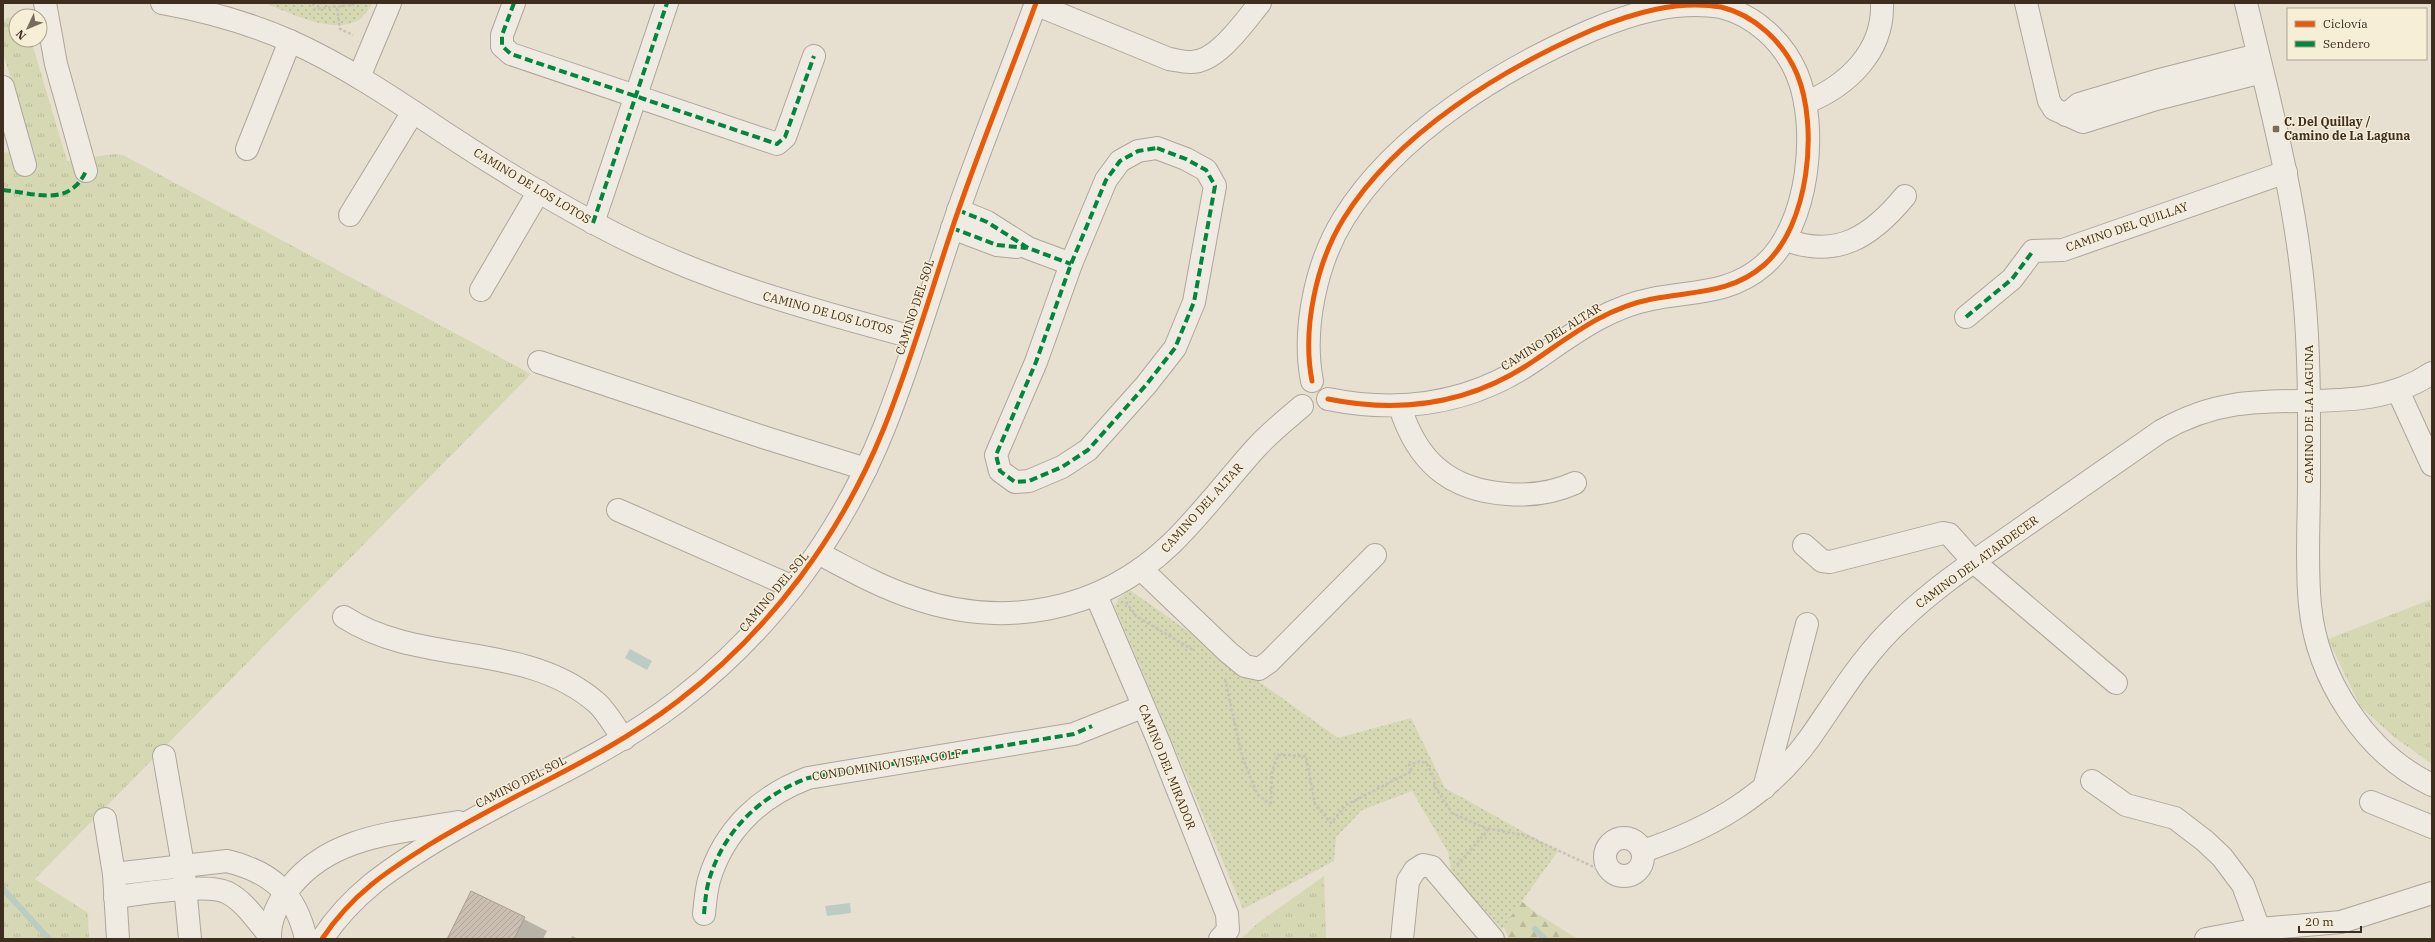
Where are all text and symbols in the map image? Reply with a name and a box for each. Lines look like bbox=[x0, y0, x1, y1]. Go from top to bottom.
north arrow bbox=[8, 8, 48, 48]
legend bbox=[2287, 8, 2427, 60]
text: Ciclovía bbox=[2323, 16, 2368, 31]
text: N bbox=[13, 27, 29, 43]
text: Sendero bbox=[2323, 36, 2370, 51]
place label: C. Del Quillay / Camino de La Laguna bbox=[2284, 114, 2410, 143]
marker: C. Del Quillay / Camino de La Laguna bbox=[2271, 124, 2281, 134]
street label: CAMINO DE LOS LOTOS bbox=[471, 145, 594, 227]
street label: CAMINO DEL QUILLAY bbox=[2064, 198, 2190, 255]
street label: CAMINO DEL SOL bbox=[892, 257, 937, 357]
street label: CAMINO DE LOS LOTOS bbox=[761, 288, 895, 337]
street label: CAMINO DEL ALTAR bbox=[1498, 300, 1604, 373]
street label: CAMINO DE LA LAGUNA bbox=[2301, 344, 2316, 483]
street label: CAMINO DEL ALTAR bbox=[1158, 460, 1246, 556]
street label: CAMINO DEL ATARDECER bbox=[1912, 512, 2041, 611]
street label: CAMINO DEL SOL bbox=[736, 549, 812, 635]
street label: CAMINO DEL MIRADOR bbox=[1135, 702, 1199, 832]
street label: CONDOMINIO VISTA GOLF bbox=[811, 745, 963, 784]
street label: CAMINO DEL SOL bbox=[473, 752, 569, 811]
scale bar bbox=[2299, 908, 2361, 934]
text: 20 m bbox=[2305, 914, 2334, 929]

